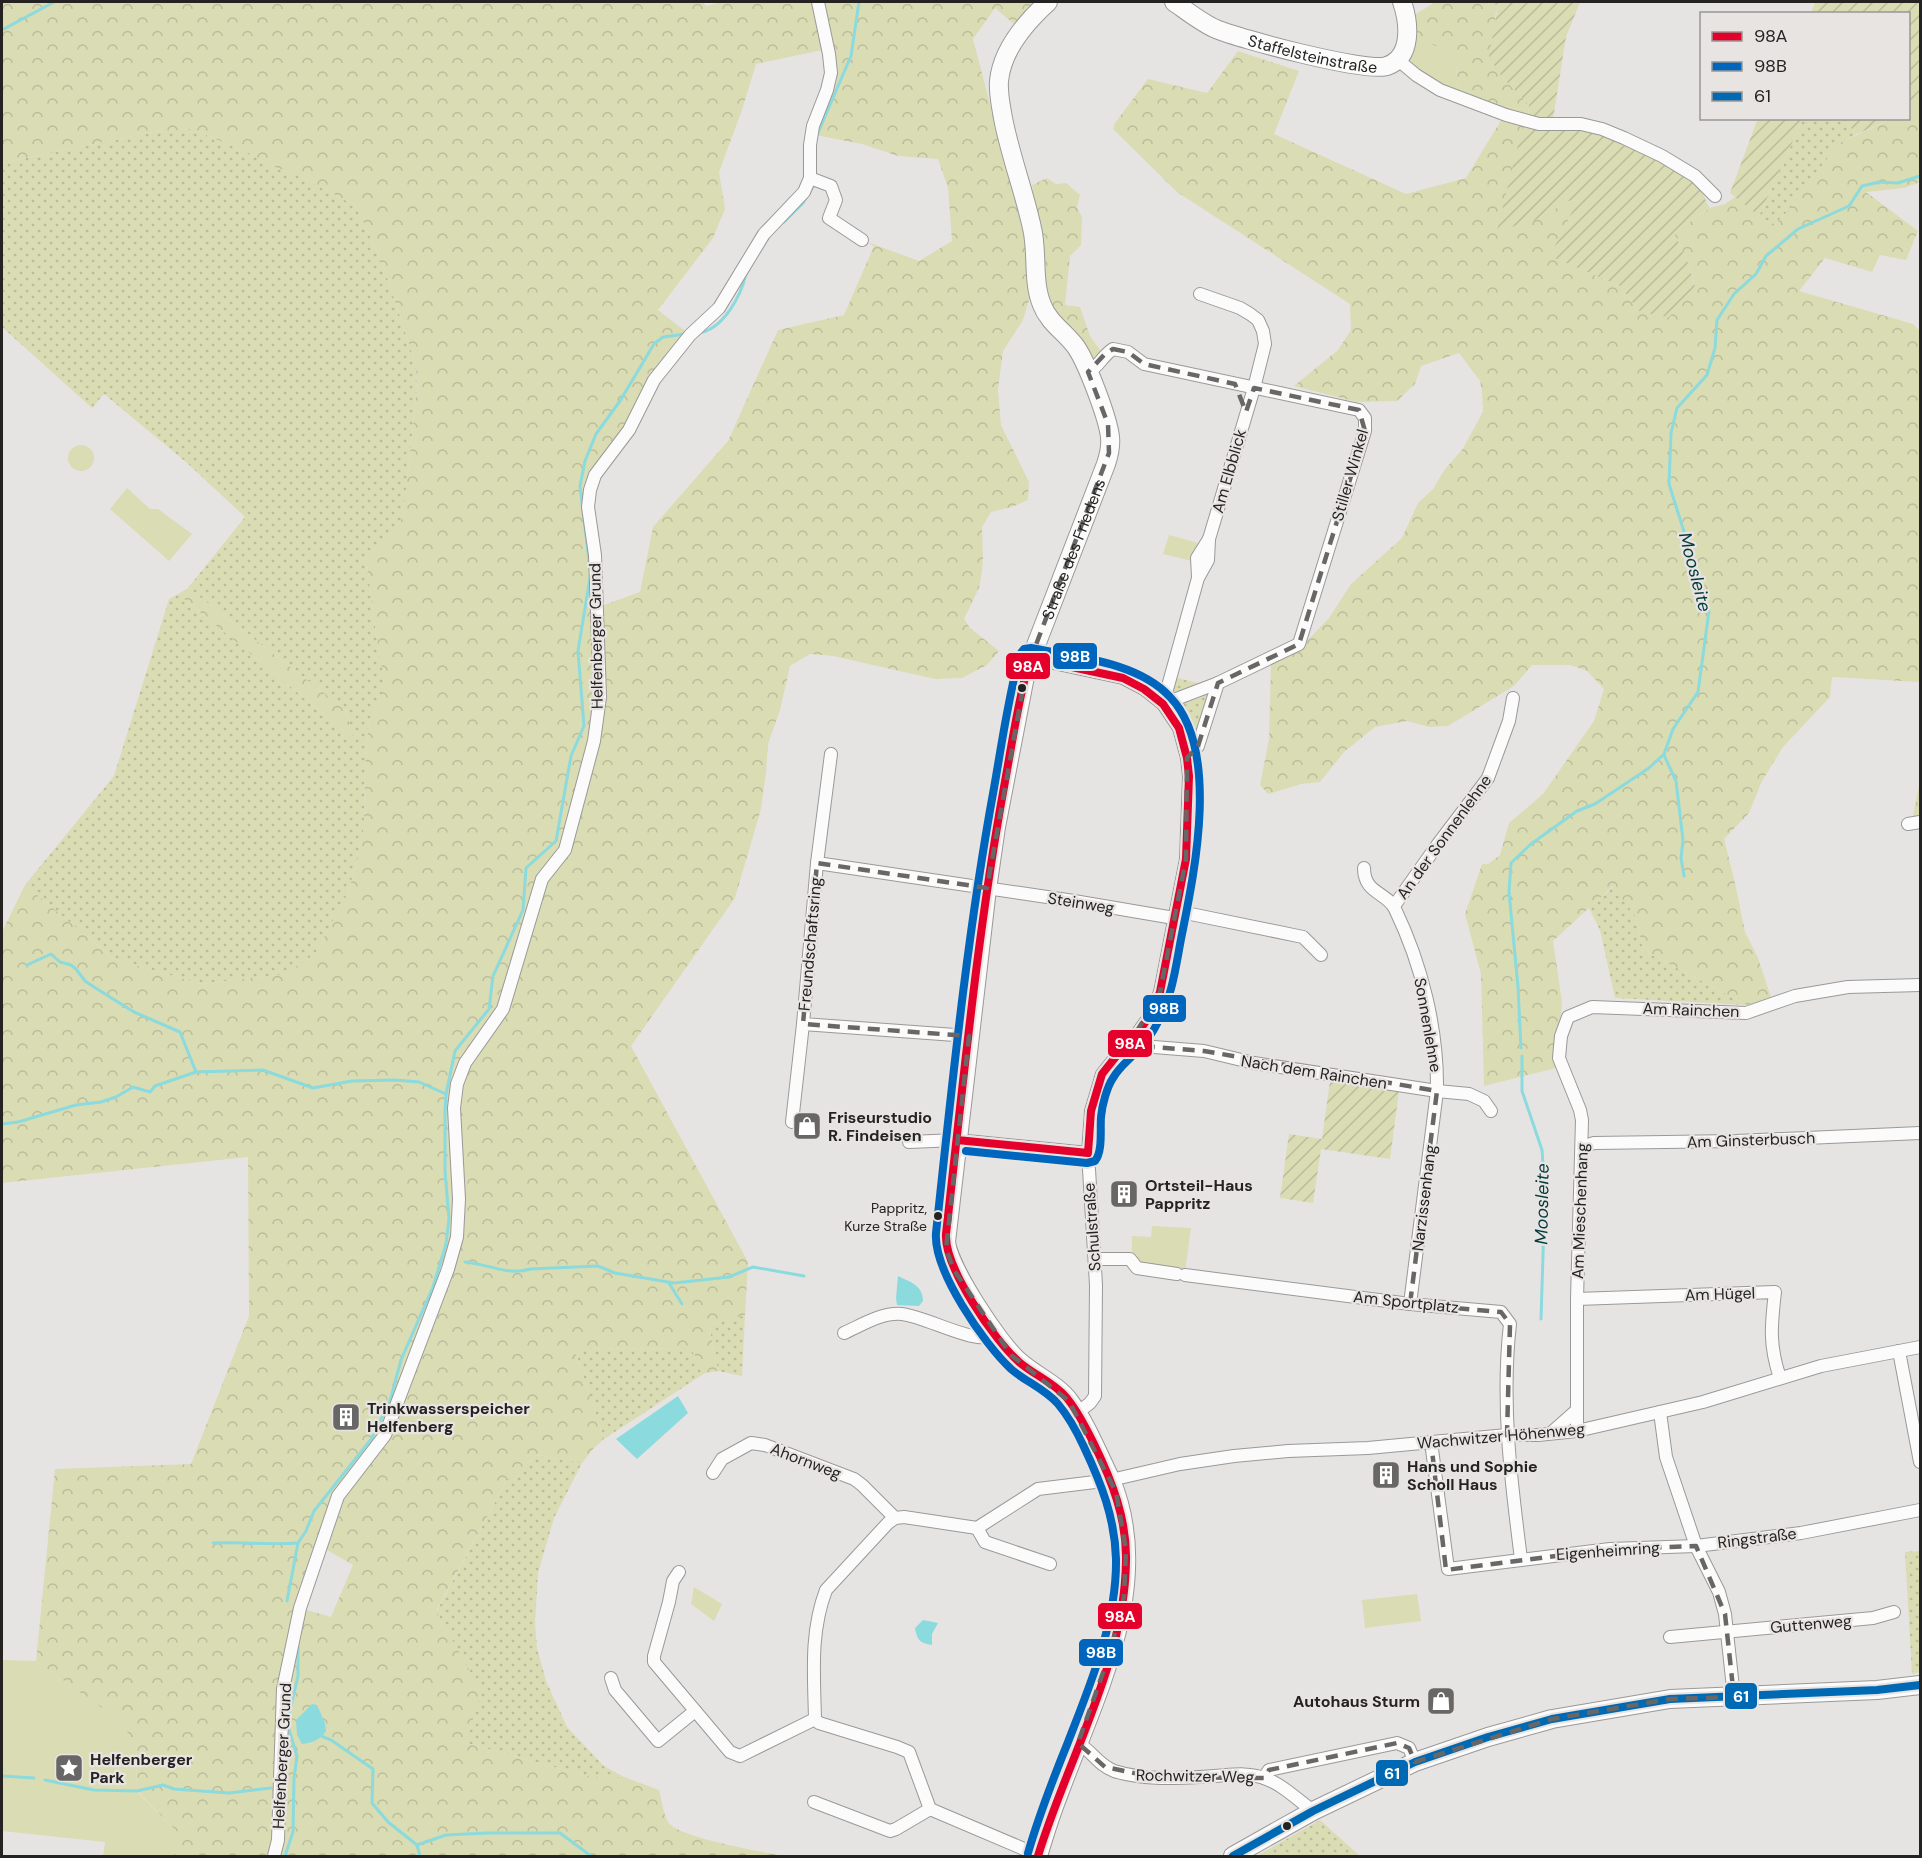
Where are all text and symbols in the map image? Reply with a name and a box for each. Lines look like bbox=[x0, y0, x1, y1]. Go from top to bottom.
legend bbox=[1700, 12, 1910, 120]
text: 98A bbox=[1754, 24, 1787, 48]
street label: Staffelsteinstraße bbox=[1246, 29, 1378, 77]
text: 98B bbox=[1754, 54, 1787, 78]
text: 61 bbox=[1754, 84, 1771, 108]
street label: Am Elbblick bbox=[1207, 427, 1251, 515]
street label: Stiller Winkel bbox=[1327, 427, 1373, 523]
street label: Straße des Friedens bbox=[1037, 476, 1110, 622]
water label: Moosleite bbox=[1673, 530, 1717, 614]
street label: Helfenberger Grund bbox=[584, 563, 608, 709]
line badge: 98B bbox=[1052, 642, 1098, 670]
text: 98B bbox=[1060, 646, 1090, 667]
line badge: 98A bbox=[1005, 652, 1051, 680]
text: 98A bbox=[1012, 656, 1044, 677]
unlabelled marker bbox=[1016, 682, 1028, 694]
street label: An der Sonnenlehne bbox=[1392, 771, 1496, 903]
street label: Freundschaftsring bbox=[794, 876, 826, 1012]
street label: Steinweg bbox=[1046, 887, 1116, 919]
street label: Sonnenlehne bbox=[1409, 976, 1447, 1074]
line badge: 98B bbox=[1142, 994, 1187, 1023]
text: 98B bbox=[1149, 998, 1179, 1019]
street label: Am Rainchen bbox=[1642, 998, 1740, 1022]
line badge: 98A bbox=[1107, 1029, 1153, 1058]
text: 98A bbox=[1114, 1033, 1146, 1054]
street label: Nach dem Rainchen bbox=[1239, 1050, 1389, 1094]
place label: Friseurstudio R. Findeisen bbox=[828, 1107, 932, 1146]
shop icon: Friseurstudio R. Findeisen bbox=[791, 1110, 823, 1142]
street label: Am Ginsterbusch bbox=[1686, 1127, 1816, 1153]
street label: Narzissenhang bbox=[1407, 1143, 1441, 1252]
street label: Am Mieschenhang bbox=[1567, 1143, 1593, 1279]
water label: Moosleite bbox=[1529, 1163, 1555, 1245]
place label: Ortsteil-Haus Pappritz bbox=[1145, 1175, 1253, 1214]
building icon: Ortsteil-Haus Pappritz bbox=[1108, 1178, 1140, 1210]
street label: Schulstraße bbox=[1078, 1182, 1106, 1272]
place label: Pappritz, Kurze Straße bbox=[844, 1199, 927, 1235]
marker: Pappritz, Kurze Straße bbox=[932, 1210, 944, 1222]
street label: Am Hügel bbox=[1684, 1282, 1756, 1306]
street label: Am Sportplatz bbox=[1352, 1286, 1460, 1318]
place label: Trinkwasserspeicher Helfenberg bbox=[367, 1398, 530, 1437]
building icon: Trinkwasserspeicher Helfenberg bbox=[330, 1401, 362, 1433]
street label: Wachwitzer Höhenweg bbox=[1416, 1418, 1586, 1454]
street label: Ahornweg bbox=[768, 1438, 845, 1484]
place label: Hans und Sophie Scholl Haus bbox=[1407, 1456, 1538, 1495]
building icon: Hans und Sophie Scholl Haus bbox=[1370, 1459, 1402, 1491]
street label: Ringstraße bbox=[1716, 1523, 1798, 1553]
street label: Eigenheimring bbox=[1555, 1537, 1661, 1565]
line badge: 98A bbox=[1097, 1602, 1143, 1630]
text: 98A bbox=[1104, 1606, 1136, 1627]
street label: Guttenweg bbox=[1769, 1610, 1853, 1638]
line badge: 98B bbox=[1078, 1638, 1124, 1667]
text: 98B bbox=[1086, 1642, 1116, 1663]
line badge: 61 bbox=[1724, 1682, 1758, 1710]
street label: Helfenberger Grund bbox=[268, 1683, 296, 1829]
shop icon: Autohaus Sturm bbox=[1425, 1685, 1457, 1717]
text: 61 bbox=[1733, 1686, 1749, 1707]
place label: Autohaus Sturm bbox=[1293, 1691, 1420, 1712]
place label: Helfenberger Park bbox=[90, 1749, 193, 1788]
place icon: Helfenberger Park bbox=[53, 1752, 85, 1784]
line badge: 61 bbox=[1375, 1759, 1409, 1787]
text: 61 bbox=[1384, 1763, 1400, 1784]
street label: Rochwitzer Weg bbox=[1136, 1764, 1254, 1788]
unlabelled marker bbox=[1281, 1820, 1293, 1832]

